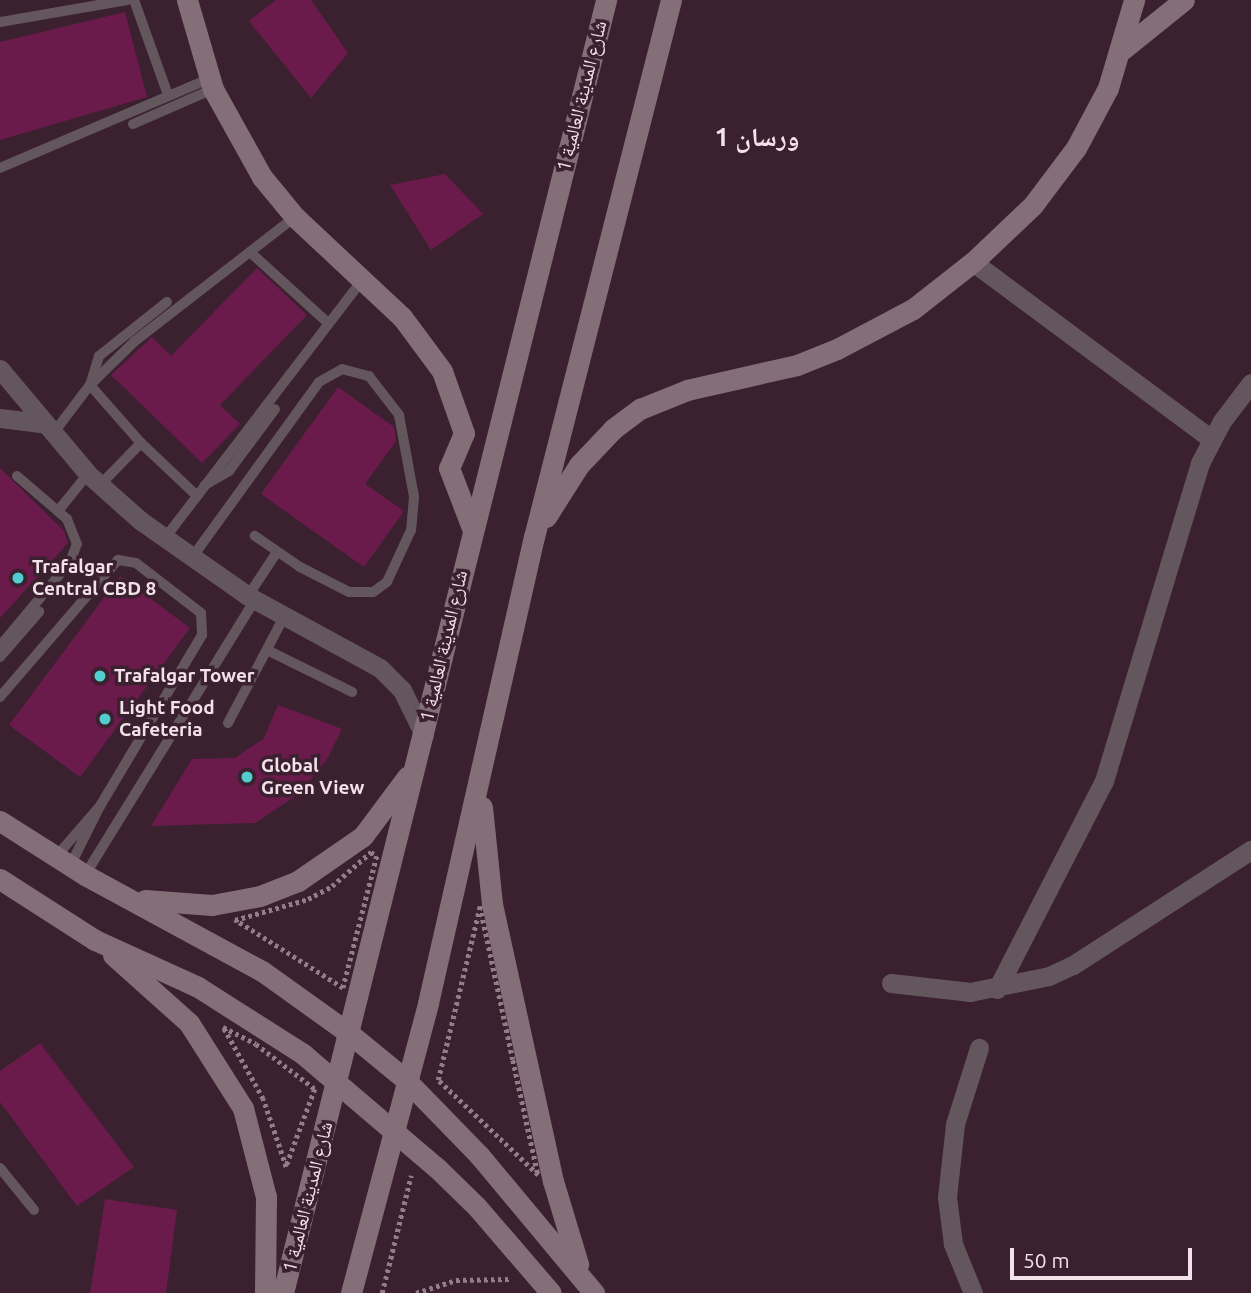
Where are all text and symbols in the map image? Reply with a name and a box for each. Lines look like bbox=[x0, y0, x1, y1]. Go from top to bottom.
street label: شارع المدينة العالمية 1 bbox=[552, 18, 612, 174]
district label: ورسان 1 bbox=[715, 121, 799, 153]
place label: Trafalgar Central CBD 8 bbox=[32, 556, 156, 600]
street label: شارع المدينة العالمية 1 bbox=[416, 568, 472, 724]
marker: Trafalgar Central CBD 8 bbox=[10, 570, 26, 586]
place label: Trafalgar Tower bbox=[114, 665, 255, 687]
marker: Trafalgar Tower bbox=[92, 668, 108, 684]
place label: Light Food Cafeteria bbox=[119, 697, 215, 741]
marker: Light Food Cafeteria bbox=[97, 711, 113, 727]
place label: Global Green View bbox=[261, 755, 364, 799]
marker: Global Green View bbox=[239, 769, 255, 785]
street label: شارع المدينة العالمية 1 bbox=[278, 1119, 338, 1275]
scale bar bbox=[1013, 1234, 1195, 1278]
text: 50 m bbox=[1023, 1248, 1070, 1272]

